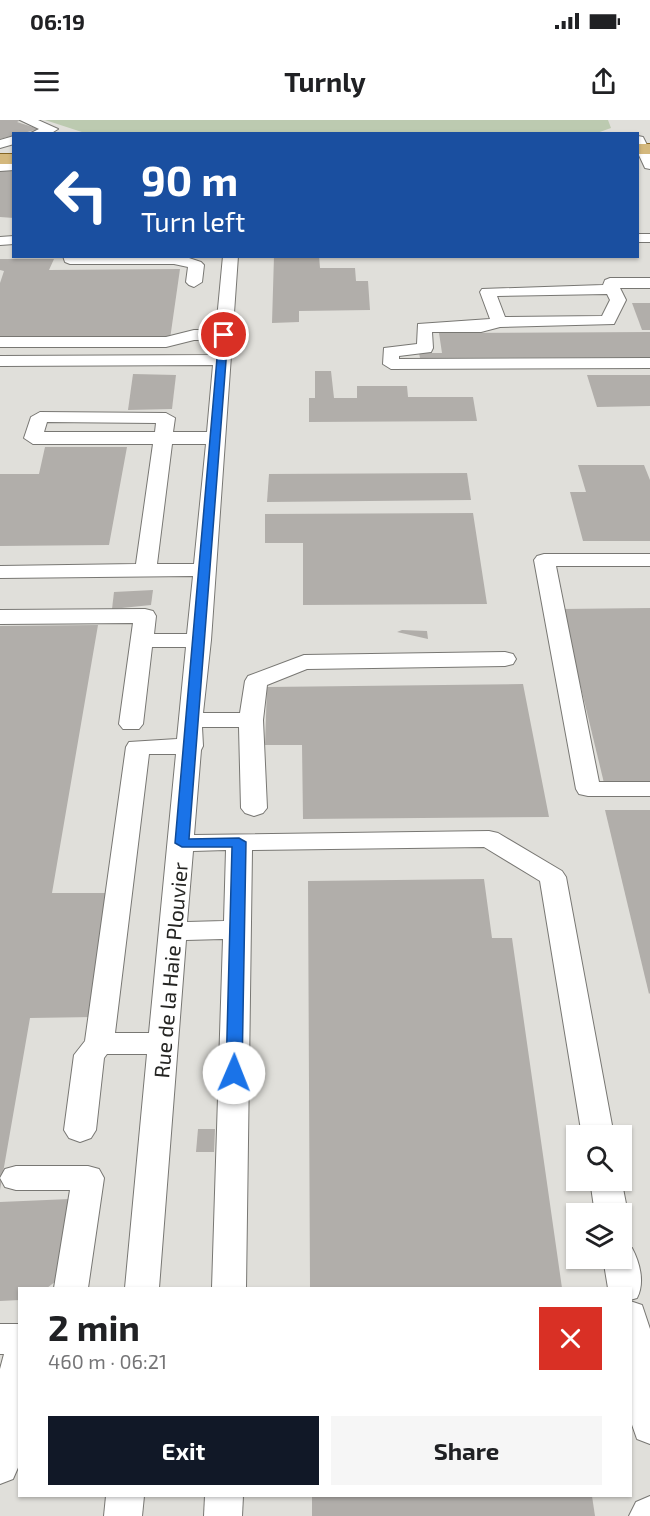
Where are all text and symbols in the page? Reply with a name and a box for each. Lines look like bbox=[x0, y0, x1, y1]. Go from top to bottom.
text: 06:19 bbox=[30, 8, 85, 34]
icon: menu bbox=[30, 65, 63, 98]
text: Turnly bbox=[284, 65, 366, 97]
icon: share bbox=[587, 65, 620, 98]
text: 90 m bbox=[141, 154, 238, 204]
icon: left bbox=[42, 156, 120, 234]
text: Turn left bbox=[141, 205, 245, 237]
pin bbox=[198, 309, 249, 360]
icon: arrive bbox=[207, 318, 240, 351]
street label: Rue de la Haie Plouvier bbox=[148, 860, 192, 1079]
position arrow bbox=[202, 1041, 266, 1105]
map controls bbox=[566, 1125, 632, 1269]
button: search bbox=[566, 1125, 632, 1191]
button: layers bbox=[566, 1203, 632, 1269]
text: 2 min bbox=[48, 1305, 140, 1348]
button: close bbox=[539, 1307, 602, 1370]
text: 460 m · 06:21 bbox=[48, 1349, 167, 1373]
button: Exit bbox=[48, 1416, 319, 1485]
button: Share bbox=[331, 1416, 602, 1485]

